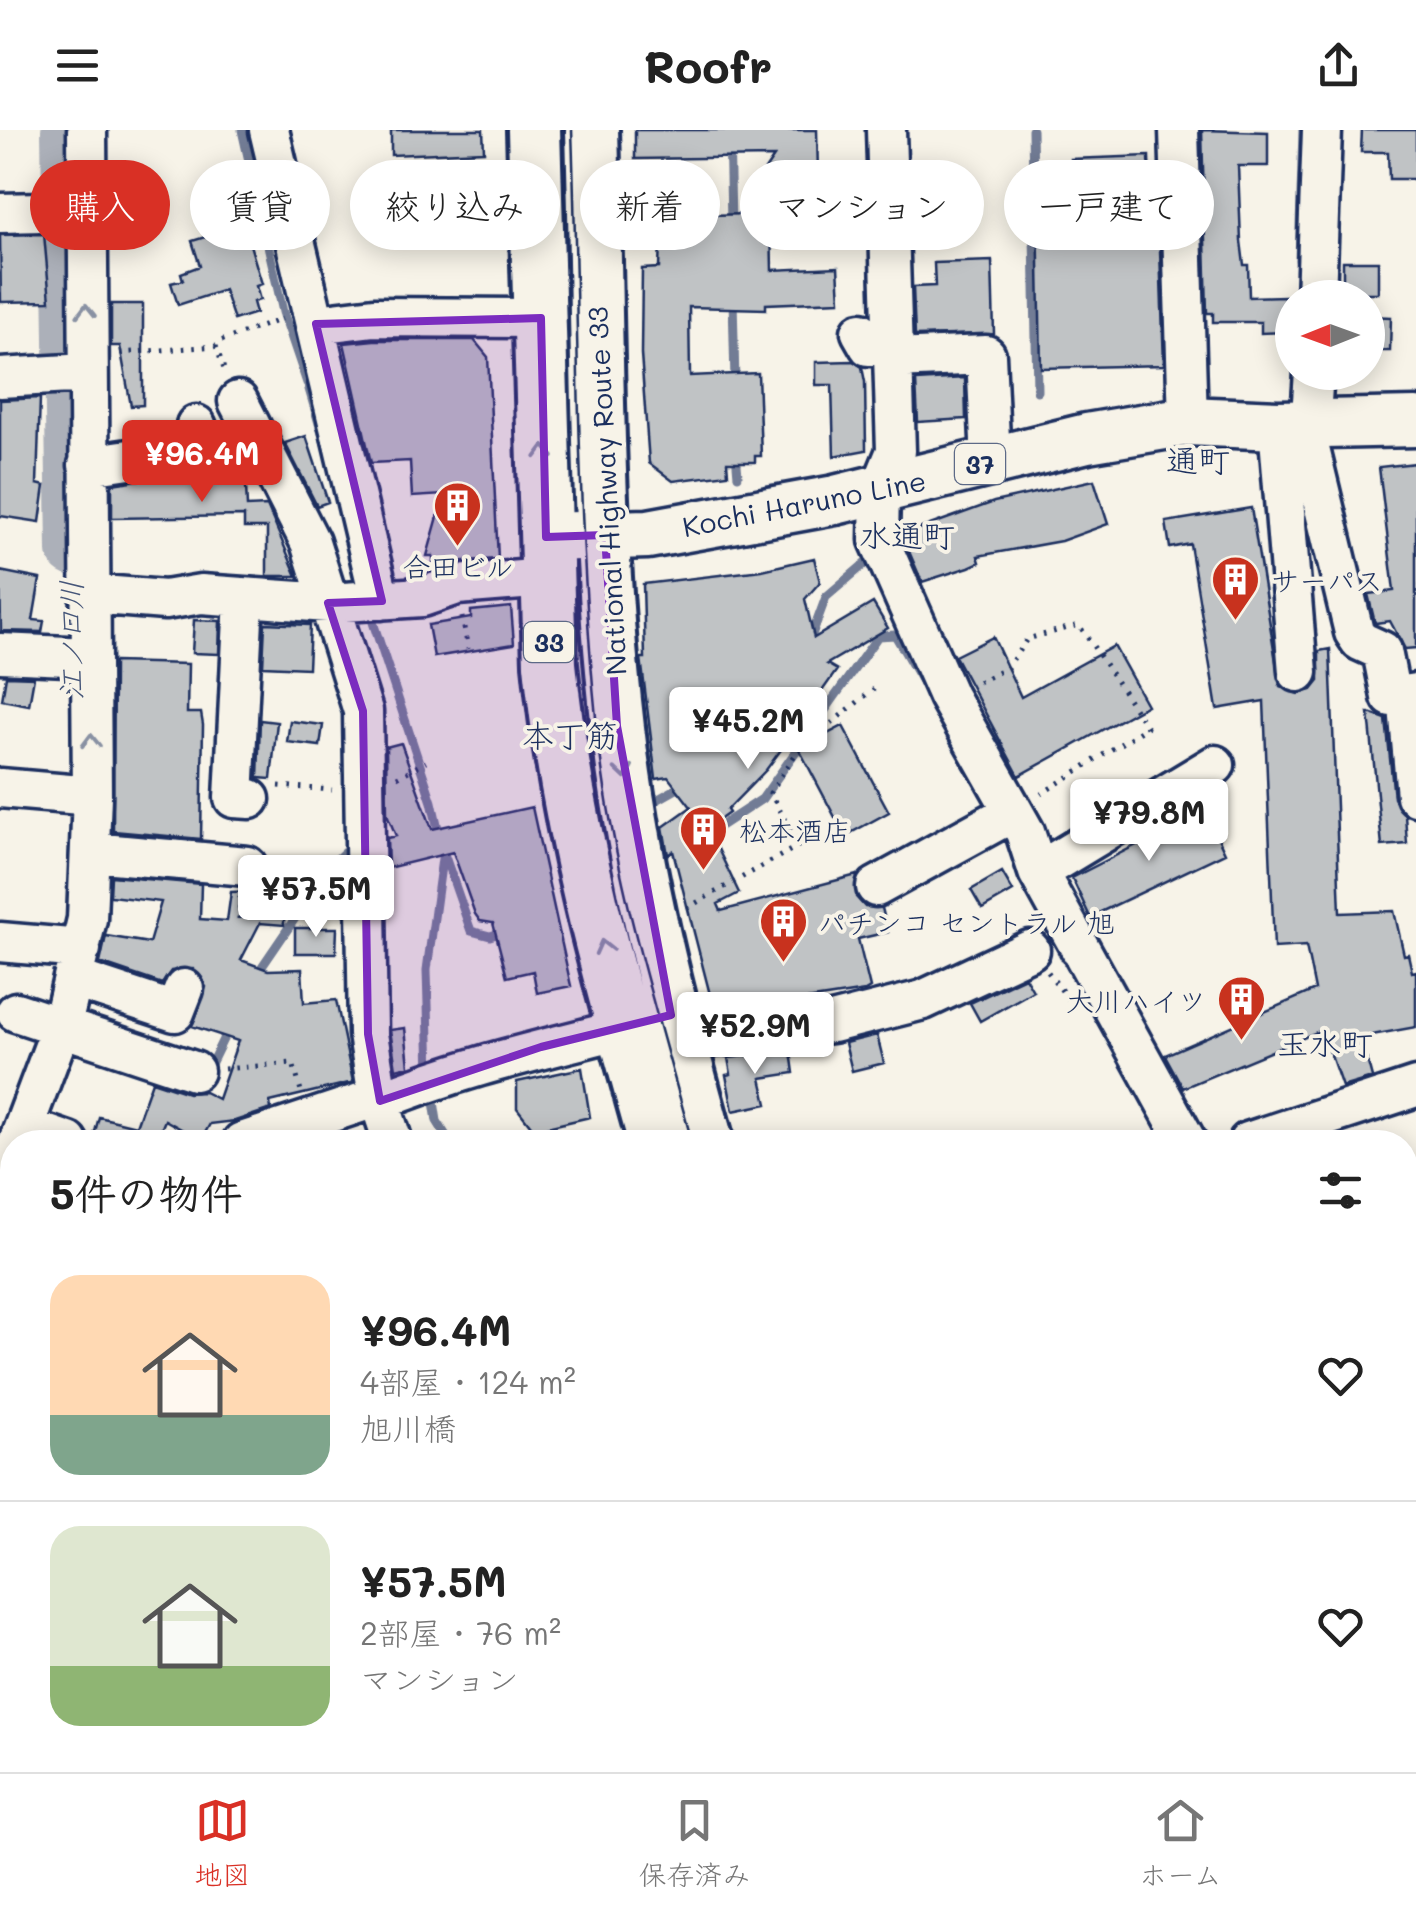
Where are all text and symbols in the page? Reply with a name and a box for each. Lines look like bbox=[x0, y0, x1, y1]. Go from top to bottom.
text: Roofr bbox=[644, 36, 772, 94]
icon: menu bbox=[50, 38, 105, 93]
icon: share bbox=[1311, 38, 1366, 93]
chip: 購入 bbox=[30, 160, 170, 250]
chip: 賃貸 bbox=[190, 160, 330, 250]
chip: 絞り込み bbox=[350, 160, 560, 250]
chip: 新着 bbox=[580, 160, 720, 250]
chip: マンション bbox=[740, 160, 984, 250]
chip: 一戸建て bbox=[1004, 160, 1214, 250]
north arrow bbox=[1275, 280, 1385, 390]
map controls bbox=[1275, 280, 1385, 390]
one-way arrow bbox=[76, 303, 97, 319]
street label: National Highway Route 33 bbox=[578, 306, 634, 676]
pin: ¥96.4M bbox=[121, 420, 283, 505]
text: ¥96.4M bbox=[144, 431, 260, 473]
district label: 通町 bbox=[1166, 438, 1230, 480]
one-way arrow bbox=[534, 444, 555, 460]
road number: 37 bbox=[955, 444, 1005, 484]
street label: Kochi Haruno Line bbox=[679, 462, 929, 544]
building icon: 合田ビル bbox=[432, 480, 484, 548]
district label: 水通町 bbox=[859, 513, 955, 555]
place label: 合田ビル bbox=[402, 548, 514, 584]
building icon: サーパス bbox=[1210, 554, 1262, 622]
place label: サーパス bbox=[1271, 562, 1383, 598]
water label: 江ノ口川 bbox=[50, 580, 90, 700]
road number: 33 bbox=[524, 622, 574, 662]
pin: ¥45.2M bbox=[667, 687, 829, 772]
text: ¥45.2M bbox=[691, 698, 805, 740]
district label: 本丁筋 bbox=[522, 713, 618, 755]
one-way arrow bbox=[80, 732, 102, 748]
one-way arrow bbox=[612, 763, 633, 780]
pin: ¥79.8M bbox=[1068, 779, 1230, 864]
text: ¥79.8M bbox=[1092, 790, 1206, 832]
building icon: 松本酒店 bbox=[678, 804, 730, 872]
place label: 松本酒店 bbox=[739, 812, 851, 848]
pin: ¥57.5M bbox=[235, 855, 397, 940]
text: ¥57.5M bbox=[260, 866, 372, 908]
building icon: パチンコ セントラル 旭 bbox=[757, 896, 809, 964]
place label: パチンコ セントラル 旭 bbox=[818, 904, 1115, 940]
one-way arrow bbox=[594, 939, 615, 956]
building icon: 大川ハイツ bbox=[1215, 974, 1267, 1042]
place label: 大川ハイツ bbox=[1066, 982, 1206, 1018]
pin: ¥52.9M bbox=[674, 992, 836, 1077]
text: ¥52.9M bbox=[699, 1003, 811, 1045]
district label: 玉水町 bbox=[1277, 1021, 1373, 1063]
icon: filters bbox=[1313, 1163, 1368, 1218]
text: 5件の物件 bbox=[50, 1165, 243, 1220]
text: ¥96.4M bbox=[360, 1302, 512, 1357]
icon: home bbox=[130, 1315, 250, 1435]
icon: heart bbox=[1313, 1348, 1368, 1403]
text: 4部屋 · 124 m² bbox=[360, 1360, 576, 1402]
text: 旭川橋 bbox=[360, 1406, 456, 1448]
text: ¥57.5M bbox=[360, 1553, 507, 1608]
icon: home bbox=[130, 1566, 250, 1686]
icon: heart bbox=[1313, 1599, 1368, 1654]
text: 2部屋 · 76 m² bbox=[360, 1611, 561, 1653]
text: マンション bbox=[360, 1657, 519, 1699]
tab: 地図 bbox=[194, 1793, 250, 1893]
tab: 保存済み bbox=[639, 1793, 751, 1893]
tab: ホーム bbox=[1139, 1793, 1222, 1893]

